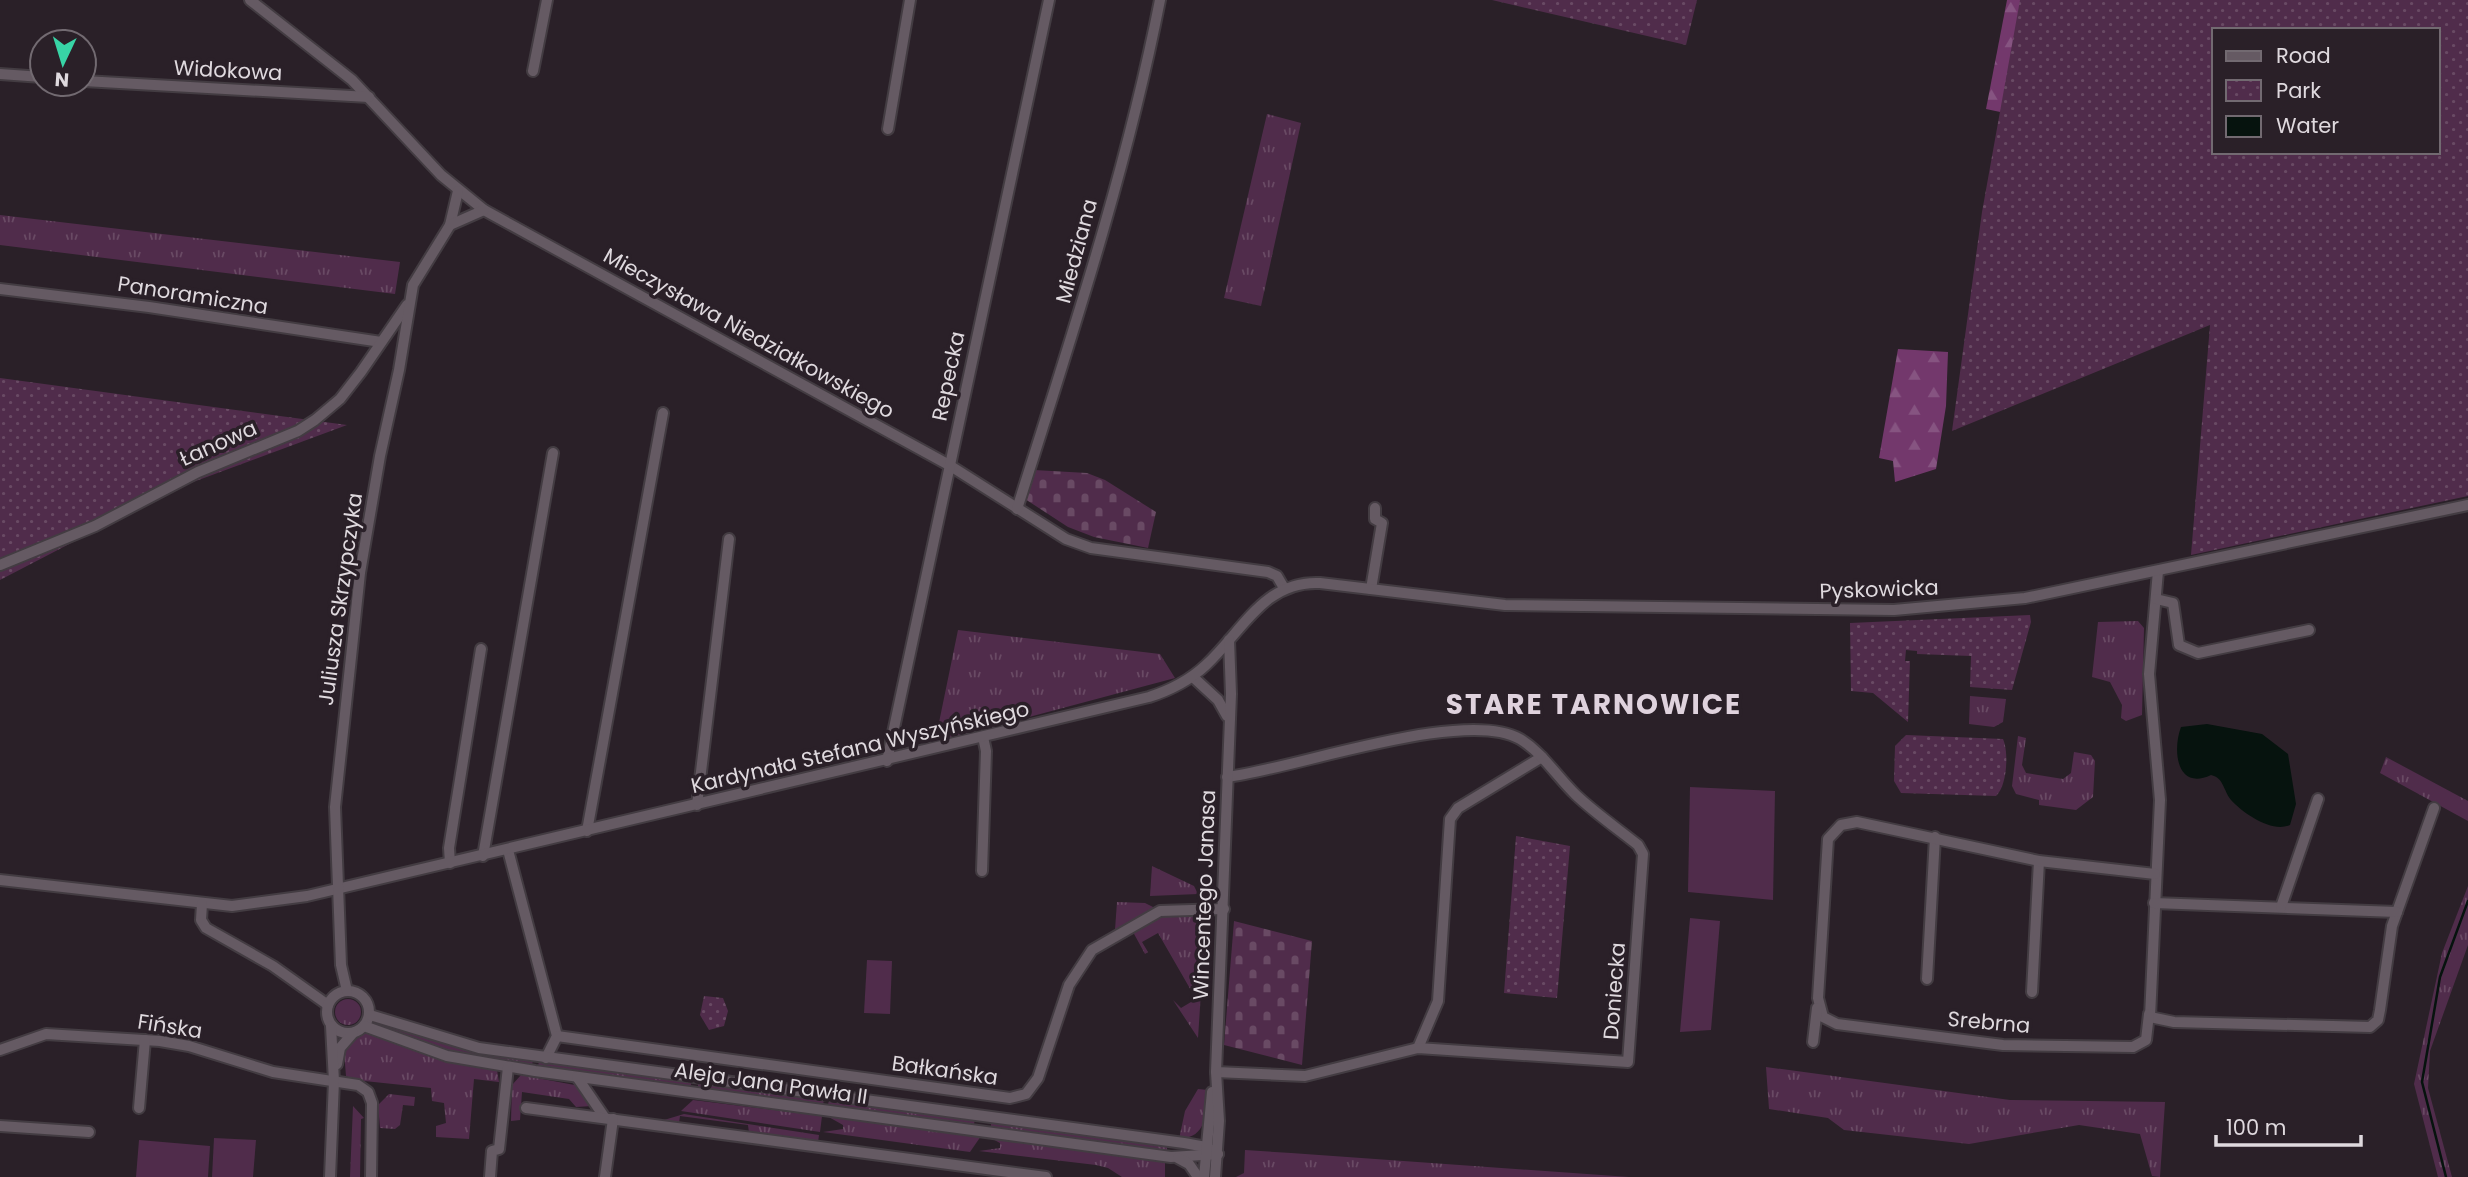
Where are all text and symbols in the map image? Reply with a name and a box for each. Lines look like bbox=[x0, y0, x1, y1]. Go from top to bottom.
north arrow bbox=[28, 28, 98, 98]
legend bbox=[2212, 28, 2440, 154]
text: Road bbox=[2276, 41, 2331, 70]
street label: Widokowa bbox=[173, 53, 283, 87]
text: N bbox=[54, 65, 70, 93]
text: Park bbox=[2276, 76, 2321, 105]
text: Water bbox=[2276, 111, 2339, 140]
street label: Miedziana bbox=[1048, 196, 1104, 306]
street label: Mieczysława Niedziałkowskiego bbox=[598, 241, 900, 425]
street label: Panoramiczna bbox=[116, 269, 270, 321]
street label: Repecka bbox=[924, 329, 972, 423]
street label: Łanowa bbox=[175, 413, 261, 473]
street label: Juliusza Skrzypczyka bbox=[311, 491, 369, 707]
street label: Pyskowicka bbox=[1819, 572, 1939, 606]
district label: STARE TARNOWICE bbox=[1446, 685, 1742, 724]
street label: Kardynała Stefana Wyszyńskiego bbox=[688, 694, 1032, 800]
street label: Wincentego Janasa bbox=[1186, 789, 1222, 1001]
street label: Doniecka bbox=[1596, 941, 1632, 1041]
street label: Srebrna bbox=[1946, 1004, 2032, 1040]
street label: Fińska bbox=[136, 1007, 204, 1045]
street label: Bałkańska bbox=[890, 1048, 1000, 1092]
street label: Aleja Jana Pawła II bbox=[672, 1055, 870, 1111]
scale bar bbox=[2216, 1104, 2361, 1148]
text: 100 m bbox=[2226, 1113, 2286, 1142]

